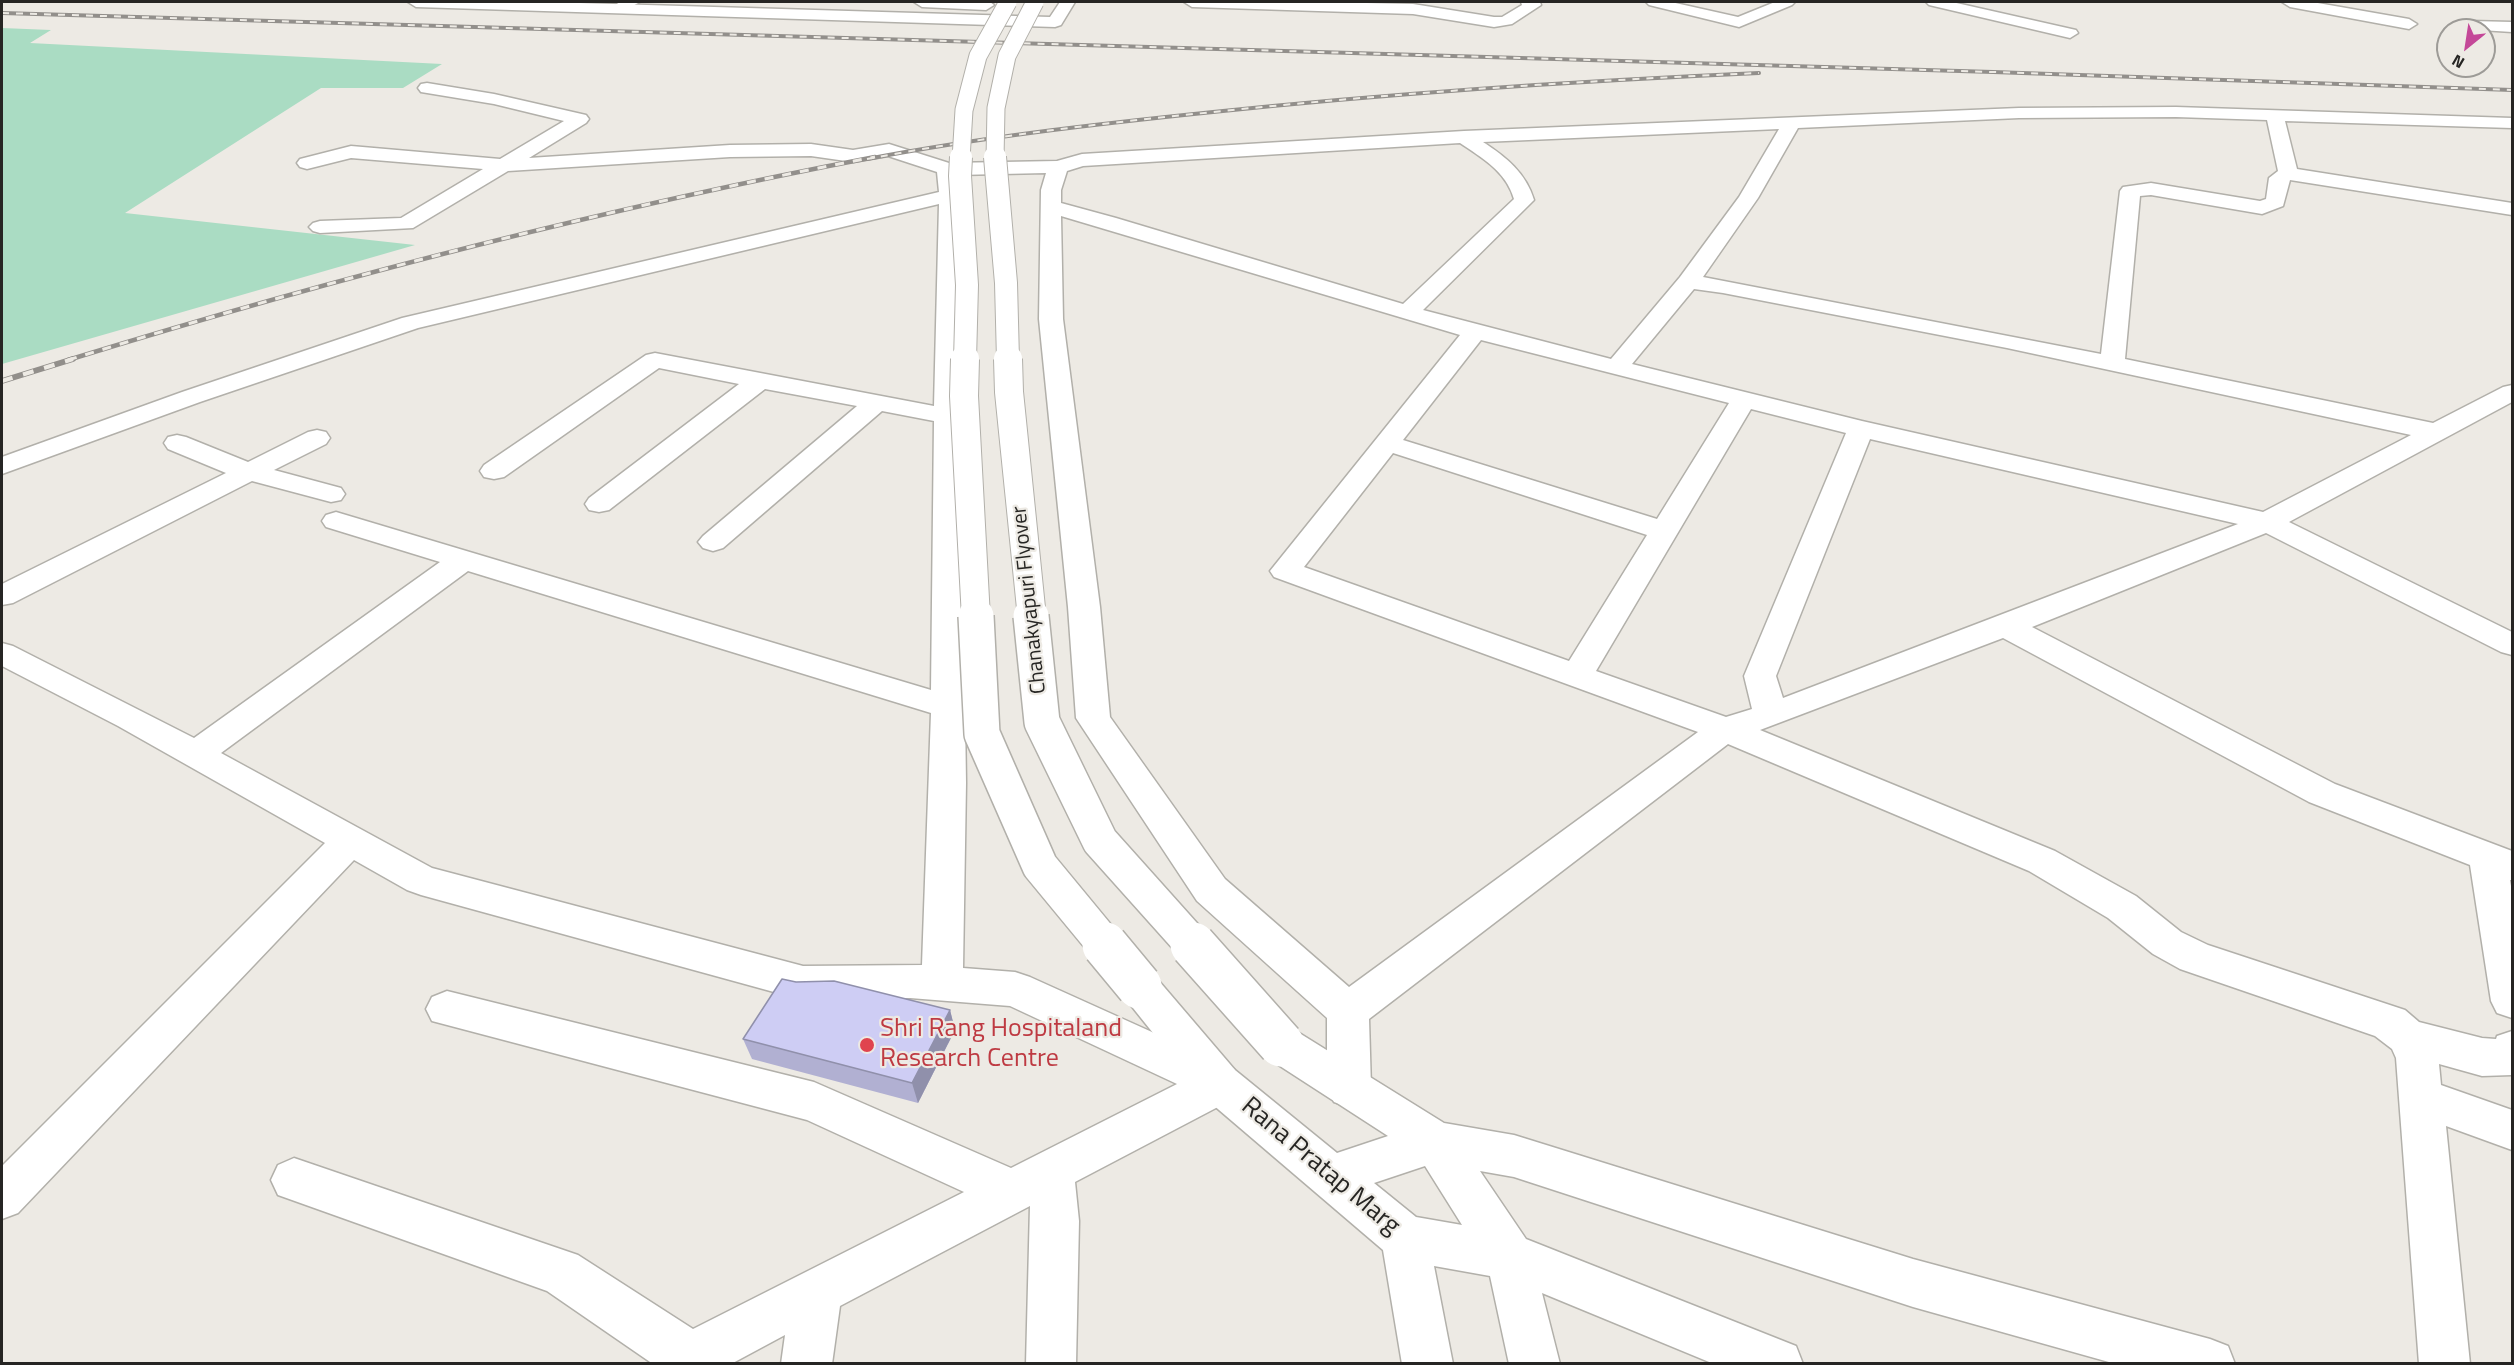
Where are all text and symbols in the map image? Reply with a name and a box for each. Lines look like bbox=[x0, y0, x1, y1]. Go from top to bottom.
north arrow bbox=[2436, 18, 2496, 78]
text: N bbox=[2447, 49, 2469, 75]
street label: Chanakyapuri Flyover bbox=[1008, 505, 1052, 695]
place label: Shri Rang Hospitaland Research Centre bbox=[880, 1014, 1122, 1076]
marker: Shri Rang Hospitaland Research Centre bbox=[858, 1036, 876, 1054]
street label: Rana Pratap Marg bbox=[1234, 1091, 1406, 1243]

